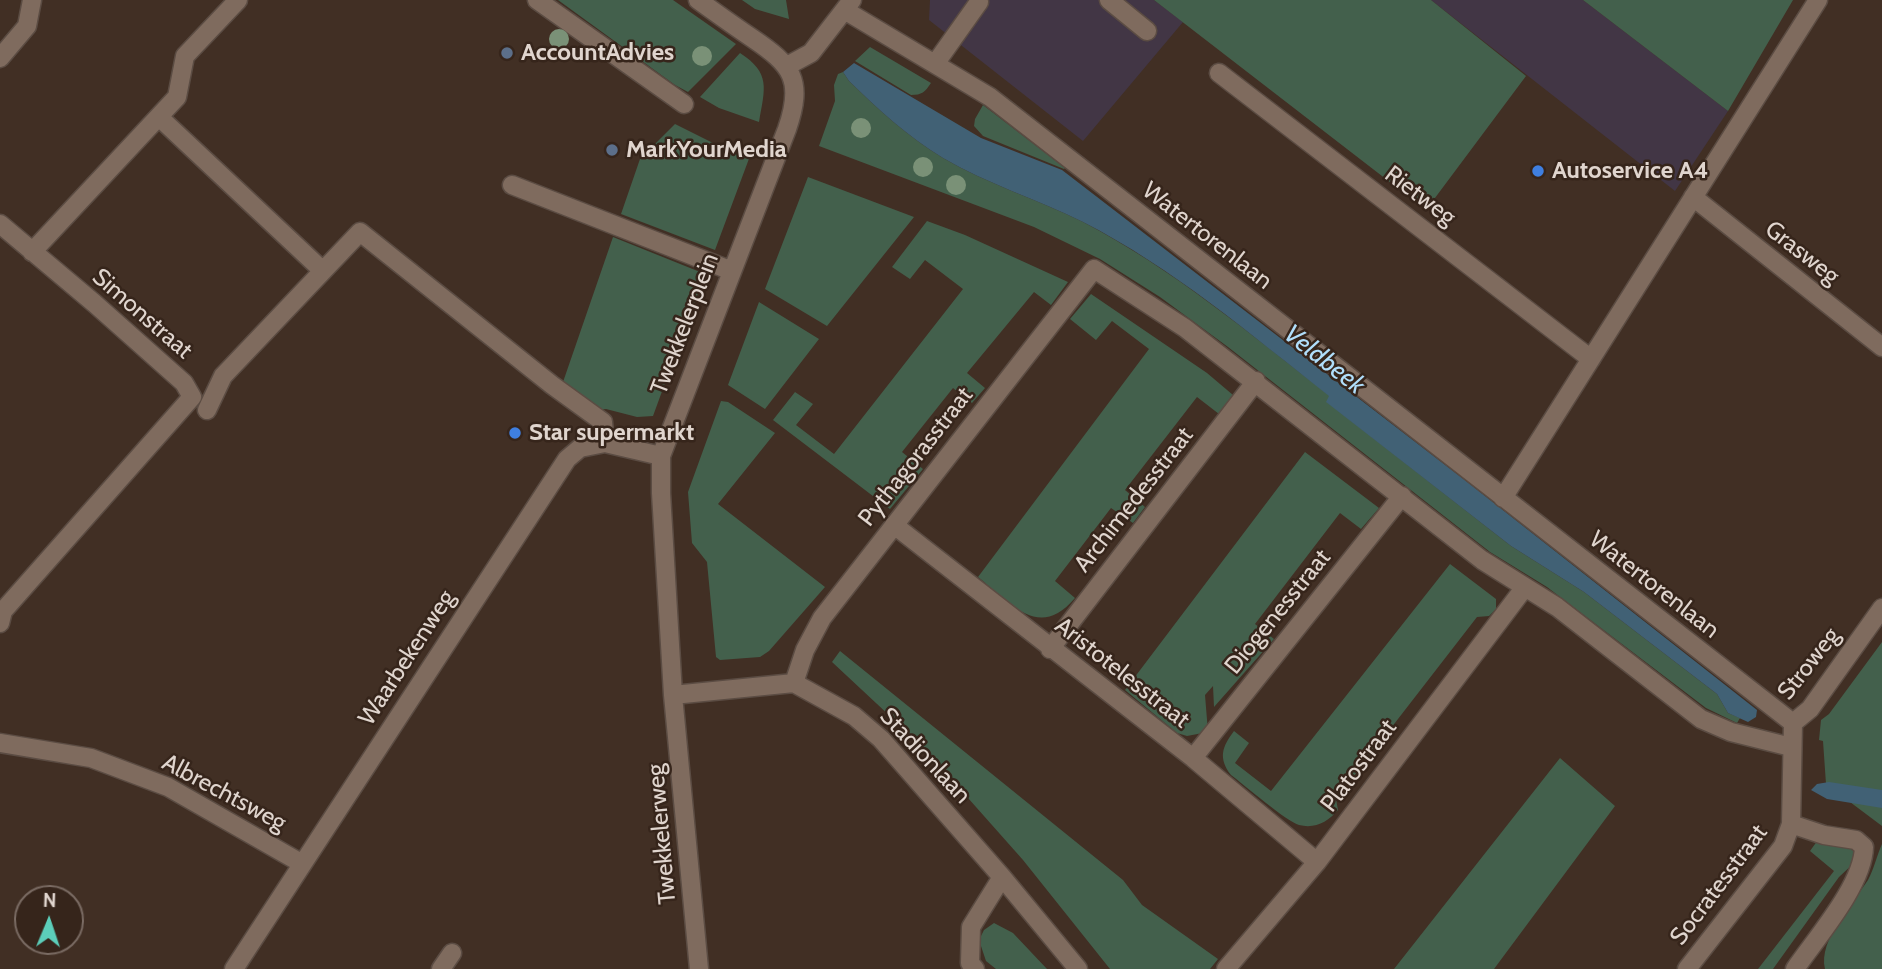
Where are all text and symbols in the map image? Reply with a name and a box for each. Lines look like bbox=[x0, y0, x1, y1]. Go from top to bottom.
place label: AccountAdvies bbox=[521, 39, 674, 67]
marker: AccountAdvies bbox=[499, 45, 515, 61]
place label: MarkYourMedia bbox=[626, 136, 787, 164]
marker: MarkYourMedia bbox=[604, 142, 620, 158]
place label: Autoservice A4 bbox=[1552, 157, 1708, 185]
street label: Rietweg bbox=[1379, 160, 1461, 232]
marker: Autoservice A4 bbox=[1530, 163, 1546, 179]
street label: Watertorenlaan bbox=[1136, 176, 1278, 296]
street label: Grasweg bbox=[1759, 215, 1845, 291]
street label: Twekkelerplein bbox=[645, 249, 725, 399]
street label: Simonstraat bbox=[86, 263, 198, 365]
water label: Veldbeek bbox=[1277, 319, 1371, 401]
street label: Pythagorasstraat bbox=[853, 382, 979, 532]
place label: Star supermarkt bbox=[529, 419, 694, 447]
street label: Archimedesstraat bbox=[1068, 422, 1200, 578]
marker: Star supermarkt bbox=[507, 425, 523, 441]
street label: Watertorenlaan bbox=[1583, 525, 1725, 645]
street label: Diogenesstraat bbox=[1219, 544, 1337, 680]
street label: Waarbekenweg bbox=[353, 585, 461, 731]
street label: Aristotelesstraat bbox=[1049, 612, 1195, 734]
street label: Stroweg bbox=[1772, 622, 1846, 706]
street label: Stadionlaan bbox=[873, 702, 977, 810]
street label: Platostraat bbox=[1315, 714, 1403, 818]
street label: Albrechtsweg bbox=[157, 748, 291, 838]
street label: Twekkelerweg bbox=[642, 763, 682, 905]
street label: Socratesstraat bbox=[1664, 819, 1774, 951]
north arrow bbox=[14, 885, 84, 955]
text: N bbox=[43, 889, 57, 912]

